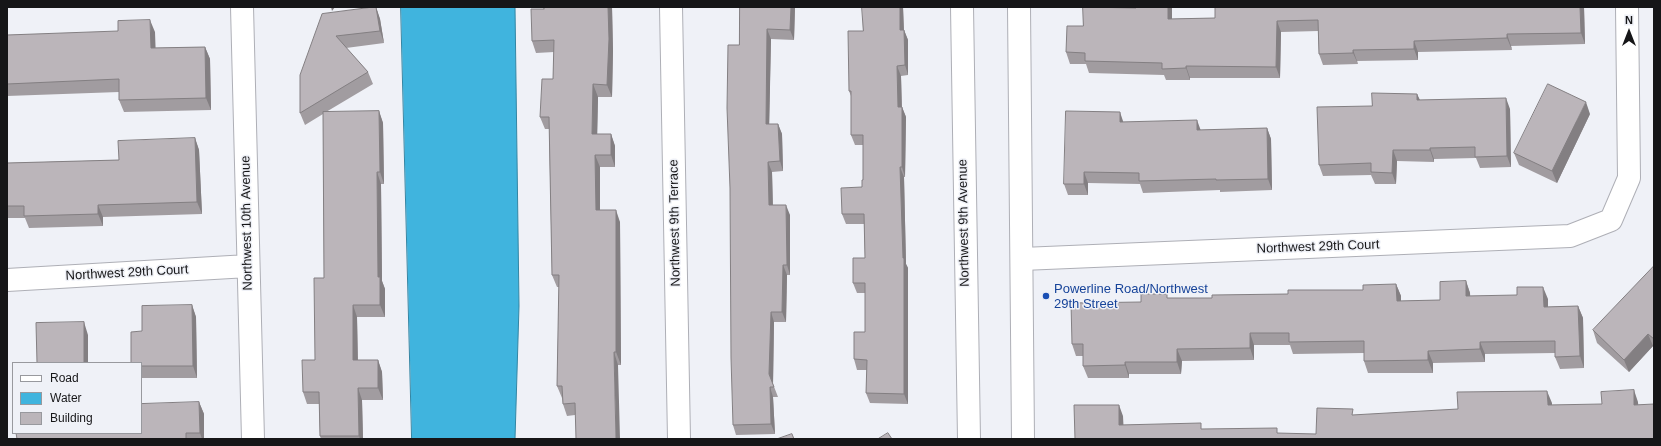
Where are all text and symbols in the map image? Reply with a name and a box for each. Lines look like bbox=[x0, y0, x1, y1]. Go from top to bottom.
north arrow bbox=[1609, 12, 1649, 52]
text: N bbox=[1625, 14, 1633, 26]
street label: Northwest 10th Avenue bbox=[238, 155, 256, 291]
street label: Northwest 9th Terrace bbox=[666, 159, 684, 287]
street label: Northwest 9th Avenue bbox=[955, 159, 973, 287]
street label: Northwest 29th Court bbox=[1256, 237, 1380, 257]
street label: Northwest 29th Court bbox=[65, 262, 189, 284]
place label: Powerline Road/Northwest 29th Street bbox=[1054, 281, 1208, 312]
marker: Powerline Road/Northwest 29th Street bbox=[1041, 291, 1051, 301]
legend bbox=[12, 362, 142, 434]
text: Road bbox=[50, 371, 79, 385]
text: Water bbox=[50, 391, 82, 405]
text: Building bbox=[50, 411, 93, 425]

